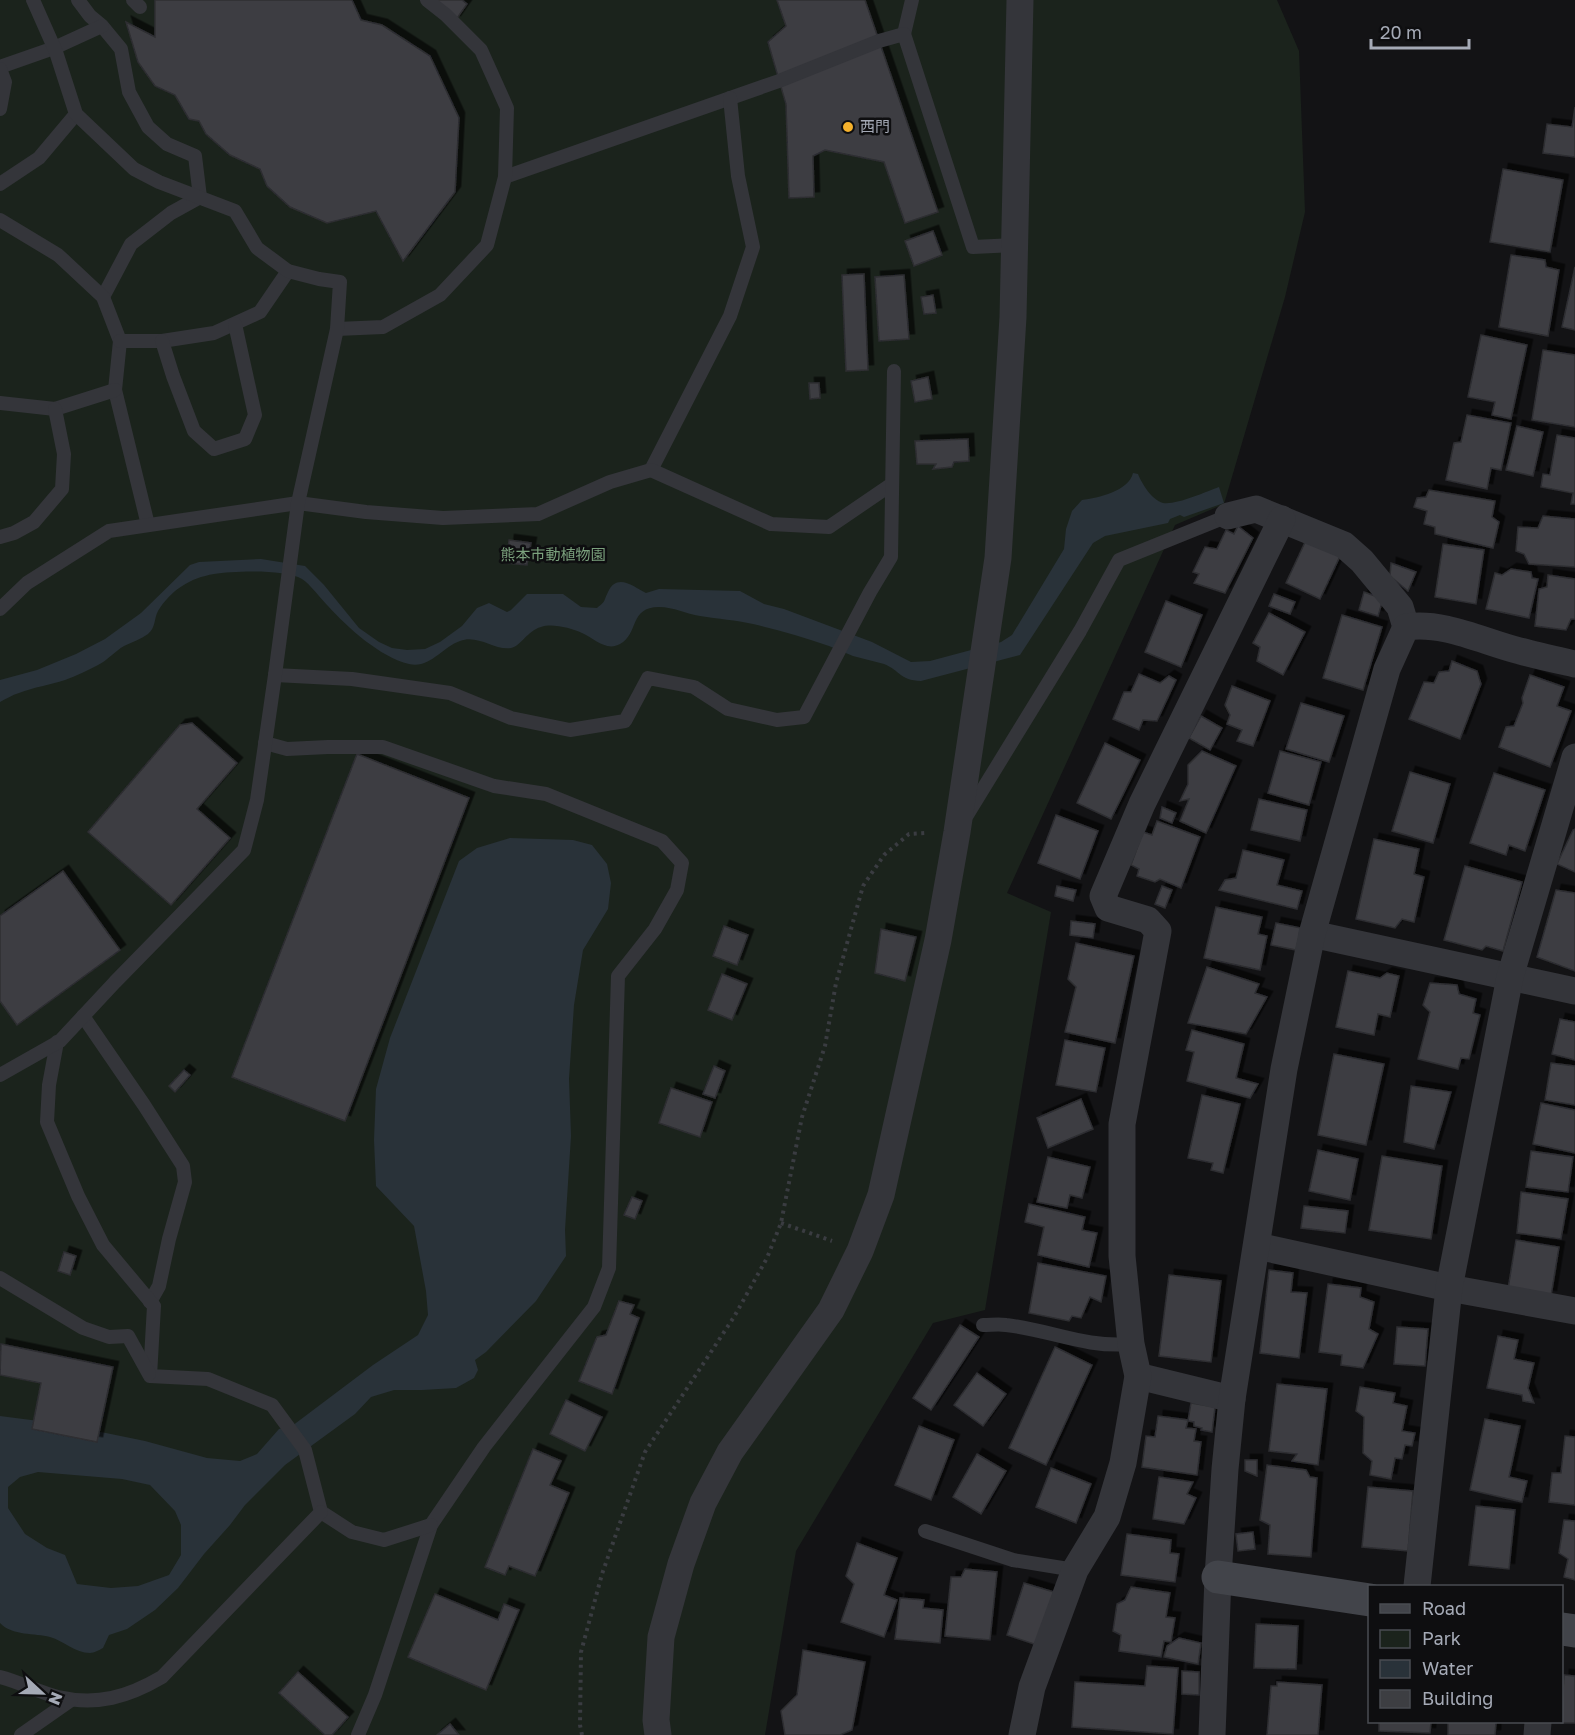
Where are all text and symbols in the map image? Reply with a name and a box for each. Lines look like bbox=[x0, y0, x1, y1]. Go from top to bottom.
scale bar bbox=[1371, 12, 1468, 50]
text: 20 m bbox=[1380, 21, 1422, 43]
place label: 西門 bbox=[860, 117, 890, 135]
marker: 西門 bbox=[841, 120, 855, 134]
park label: 熊本市動植物園 bbox=[500, 545, 606, 563]
legend bbox=[1368, 1585, 1563, 1723]
text: Road bbox=[1422, 1597, 1466, 1619]
text: Park bbox=[1422, 1627, 1461, 1649]
text: Water bbox=[1422, 1657, 1473, 1679]
north arrow bbox=[12, 1663, 72, 1723]
text: Building bbox=[1422, 1687, 1493, 1709]
text: N bbox=[44, 1689, 67, 1708]

